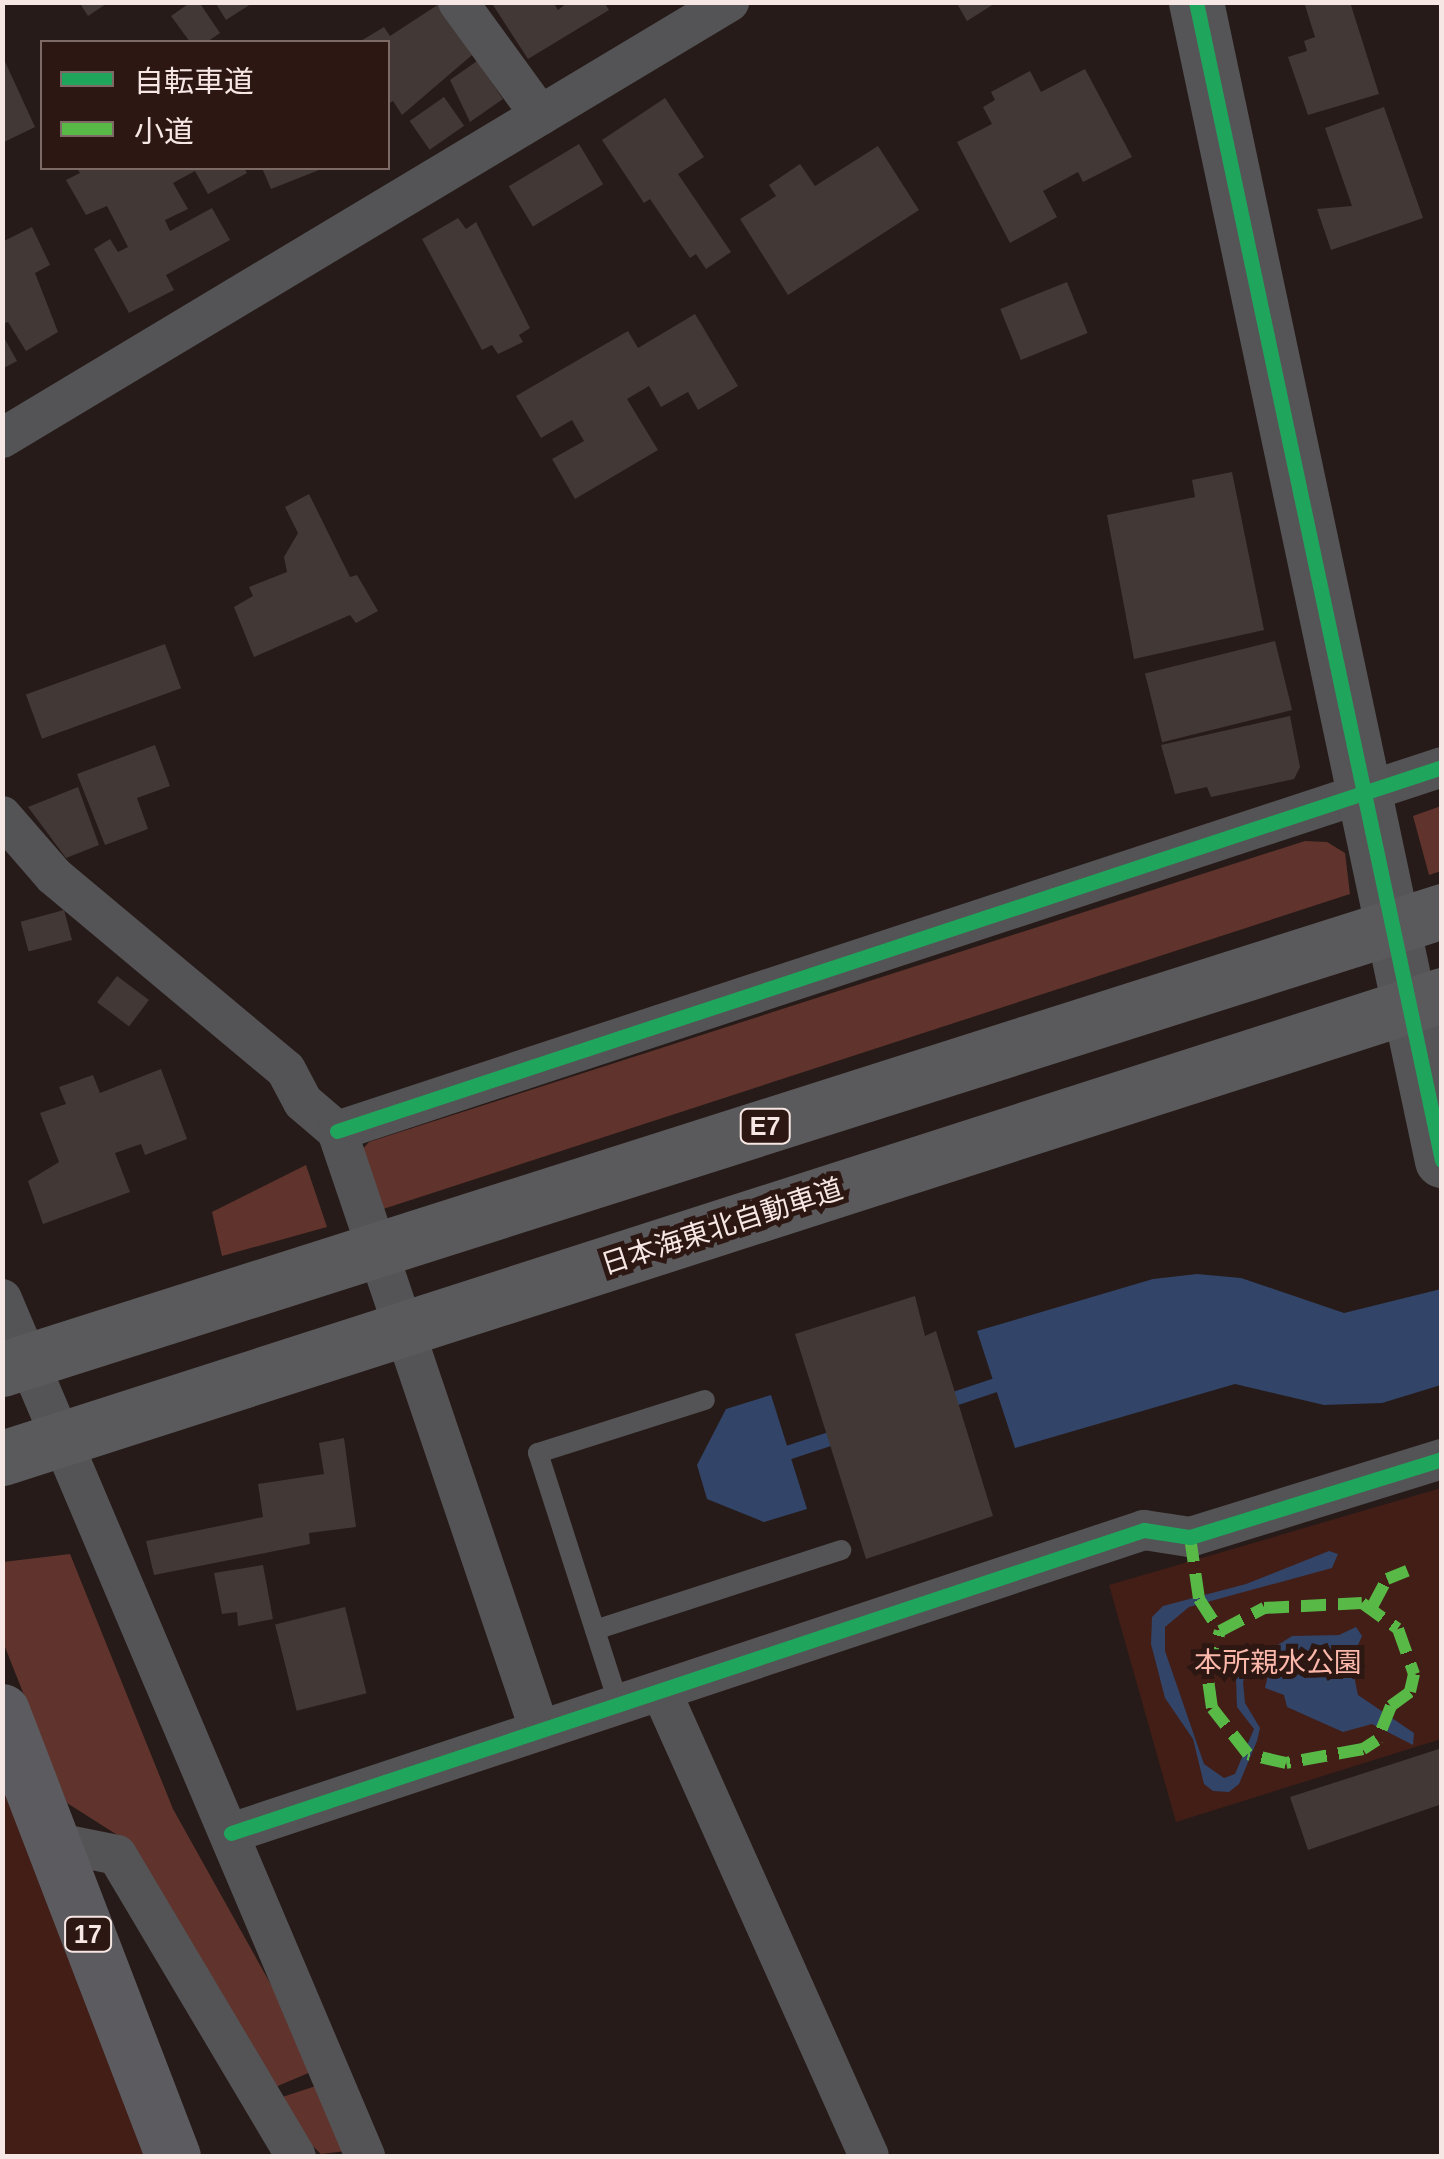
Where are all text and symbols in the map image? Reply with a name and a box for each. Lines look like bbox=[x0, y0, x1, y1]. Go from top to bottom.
legend bbox=[40, 40, 390, 170]
text: 自転車道 bbox=[134, 65, 254, 98]
text: 小道 bbox=[134, 115, 194, 148]
road number: E7 bbox=[738, 1106, 792, 1146]
street label: 日本海東北自動車道 bbox=[597, 1172, 847, 1282]
park label: 本所親水公園 bbox=[1194, 1646, 1362, 1680]
road number: 17 bbox=[63, 1914, 113, 1954]

